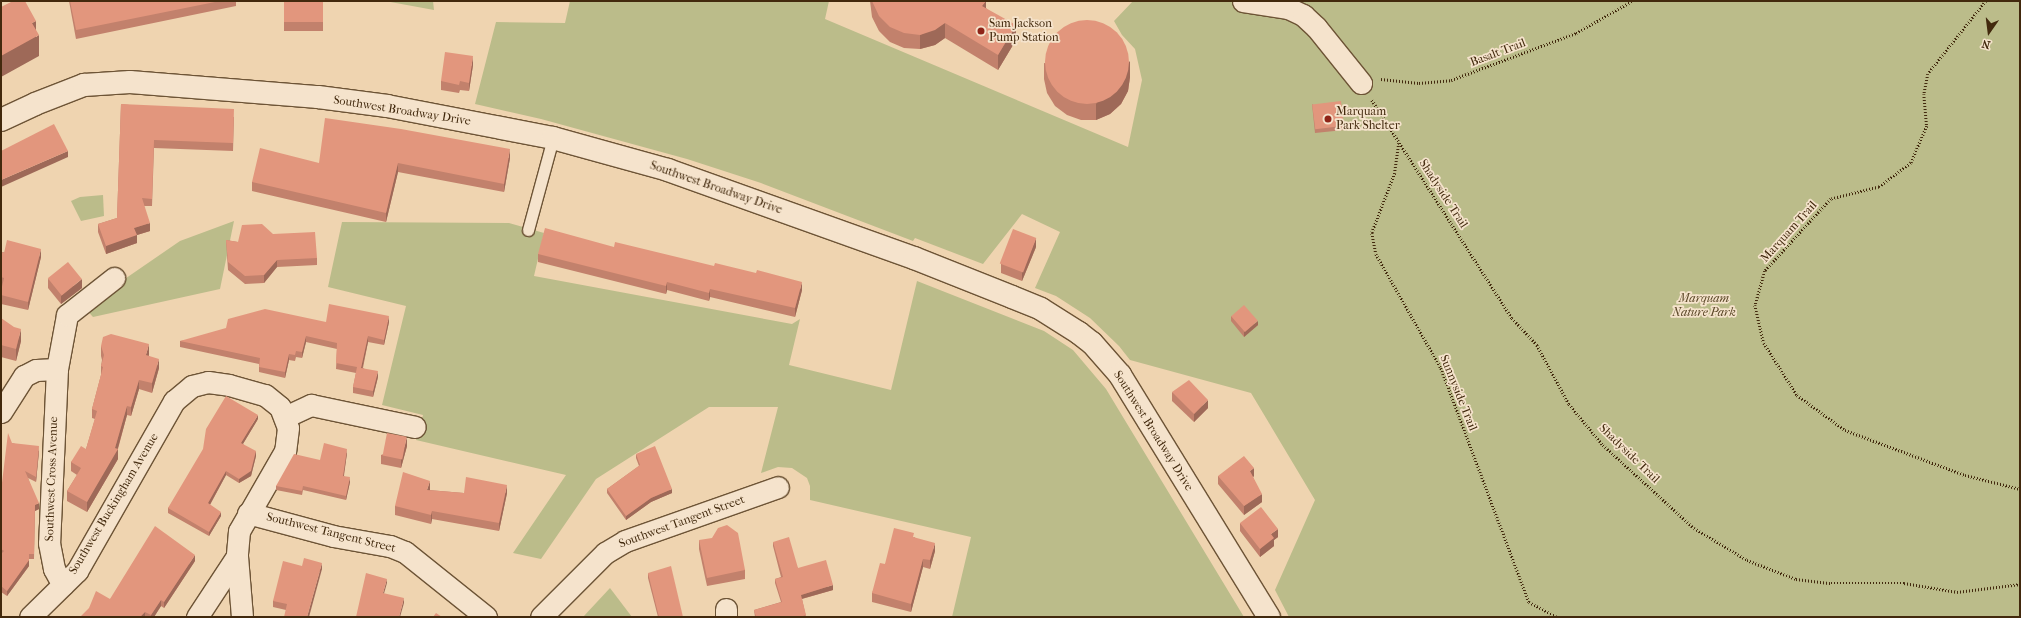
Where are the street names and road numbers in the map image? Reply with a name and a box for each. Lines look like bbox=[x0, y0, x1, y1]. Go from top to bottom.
street label: Basalt Trail bbox=[1468, 36, 1528, 70]
street label: Southwest Broadway Drive bbox=[332, 93, 472, 129]
street label: Shadyside Trail bbox=[1415, 157, 1471, 231]
street label: Southwest Broadway Drive bbox=[648, 159, 784, 217]
street label: Marquam Trail bbox=[1758, 198, 1820, 266]
street label: Sunnyside Trail bbox=[1436, 353, 1480, 433]
street label: Southwest Broadway Drive bbox=[1110, 368, 1196, 494]
street label: Southwest Cross Avenue bbox=[43, 416, 61, 542]
street label: Shadyside Trail bbox=[1596, 421, 1662, 487]
street label: Southwest Buckingham Avenue bbox=[66, 431, 162, 577]
street label: Southwest Tangent Street bbox=[617, 492, 747, 552]
street label: Southwest Tangent Street bbox=[265, 510, 397, 556]

